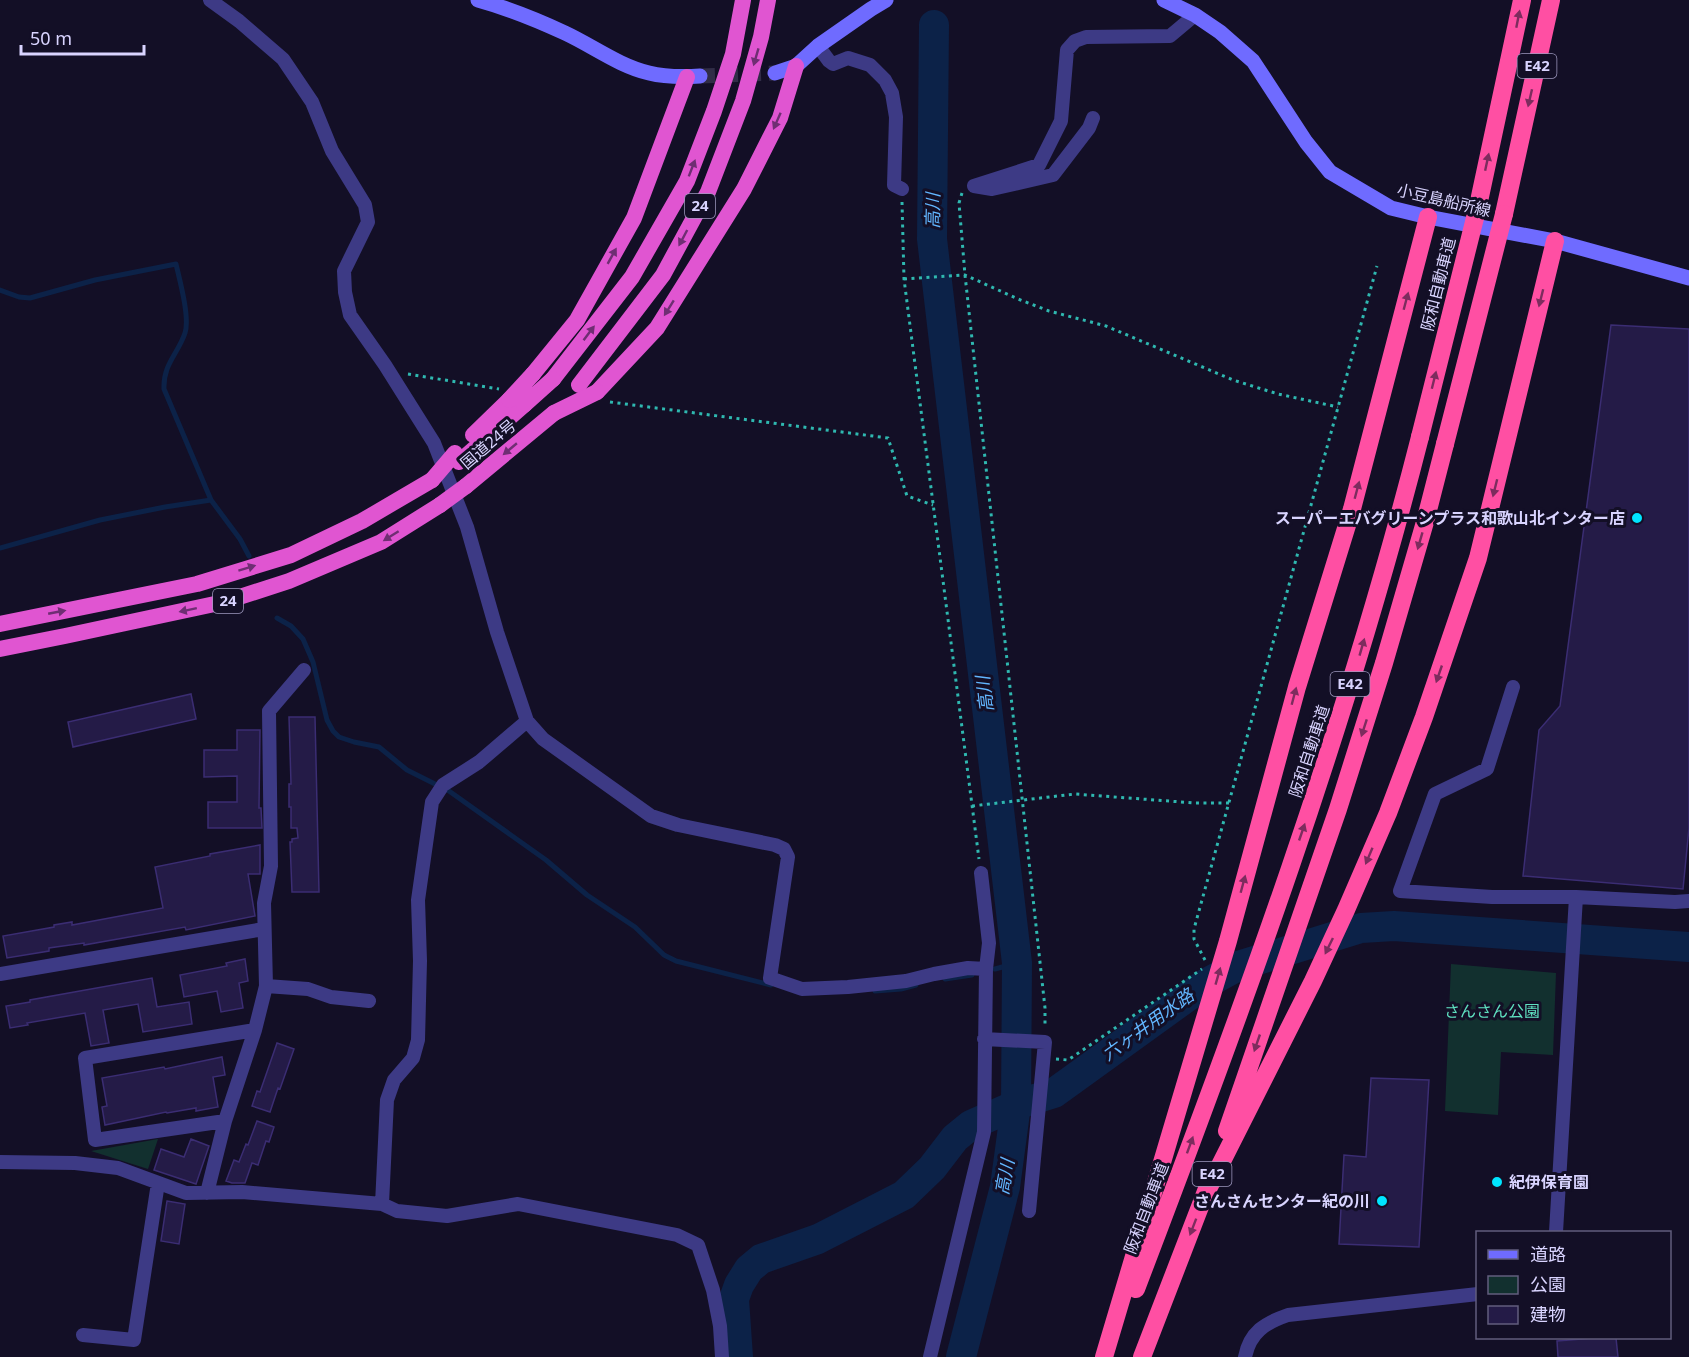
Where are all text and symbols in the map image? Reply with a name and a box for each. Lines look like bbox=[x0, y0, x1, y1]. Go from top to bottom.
one-way arrow bbox=[1514, 9, 1523, 28]
scale bar bbox=[21, 18, 144, 56]
text: 50 m bbox=[30, 26, 72, 50]
one-way arrow bbox=[750, 48, 760, 66]
road number: E42 bbox=[1518, 54, 1556, 78]
one-way arrow bbox=[1525, 89, 1534, 108]
one-way arrow bbox=[773, 113, 782, 130]
one-way arrow bbox=[1483, 152, 1492, 171]
one-way arrow bbox=[688, 159, 698, 177]
street label: 小豆島船所線 bbox=[1395, 178, 1493, 222]
water label: 高川 bbox=[920, 191, 944, 229]
road number: 24 bbox=[685, 194, 715, 218]
one-way arrow bbox=[678, 229, 688, 246]
street label: 阪和自動車道 bbox=[1416, 235, 1460, 333]
one-way arrow bbox=[607, 247, 617, 264]
one-way arrow bbox=[1536, 289, 1546, 307]
one-way arrow bbox=[1402, 292, 1411, 310]
one-way arrow bbox=[664, 300, 675, 316]
one-way arrow bbox=[583, 325, 596, 341]
one-way arrow bbox=[1430, 371, 1439, 389]
street label: 国道24号 bbox=[456, 414, 520, 474]
one-way arrow bbox=[502, 443, 518, 456]
one-way arrow bbox=[1490, 478, 1500, 497]
one-way arrow bbox=[1352, 480, 1362, 499]
place label: スーパーエバグリーンプラス和歌山北インター店 bbox=[1275, 507, 1625, 529]
marker: スーパーエバグリーンプラス和歌山北インター店 bbox=[1630, 511, 1644, 525]
one-way arrow bbox=[383, 531, 399, 542]
one-way arrow bbox=[1415, 532, 1424, 550]
one-way arrow bbox=[238, 563, 256, 572]
road number: 24 bbox=[213, 589, 243, 613]
one-way arrow bbox=[179, 605, 198, 615]
one-way arrow bbox=[48, 607, 67, 616]
one-way arrow bbox=[1358, 638, 1367, 656]
one-way arrow bbox=[1433, 665, 1443, 683]
road number: E42 bbox=[1330, 672, 1370, 696]
water label: 高川 bbox=[970, 673, 998, 713]
one-way arrow bbox=[1290, 687, 1300, 705]
street label: 阪和自動車道 bbox=[1284, 702, 1334, 800]
one-way arrow bbox=[1359, 719, 1368, 737]
one-way arrow bbox=[1298, 823, 1308, 841]
one-way arrow bbox=[1364, 848, 1374, 866]
one-way arrow bbox=[1239, 875, 1248, 893]
one-way arrow bbox=[1325, 937, 1334, 954]
one-way arrow bbox=[1213, 967, 1223, 985]
water label: 六ヶ井用水路 bbox=[1097, 982, 1200, 1066]
park label: さんさん公園 bbox=[1444, 1000, 1540, 1022]
one-way arrow bbox=[1251, 1034, 1261, 1052]
one-way arrow bbox=[1186, 1136, 1195, 1154]
water label: 高川 bbox=[989, 1155, 1019, 1197]
street label: 阪和自動車道 bbox=[1119, 1159, 1173, 1257]
road number: E42 bbox=[1192, 1162, 1232, 1186]
place label: 紀伊保育園 bbox=[1509, 1171, 1589, 1193]
marker: 紀伊保育園 bbox=[1490, 1175, 1504, 1189]
place label: さんさんセンター紀の川 bbox=[1194, 1190, 1370, 1212]
marker: さんさんセンター紀の川 bbox=[1375, 1194, 1389, 1208]
one-way arrow bbox=[1187, 1219, 1197, 1237]
legend bbox=[1476, 1231, 1671, 1339]
text: 道路 bbox=[1530, 1242, 1566, 1266]
text: 公園 bbox=[1530, 1272, 1566, 1296]
text: 建物 bbox=[1530, 1302, 1566, 1326]

